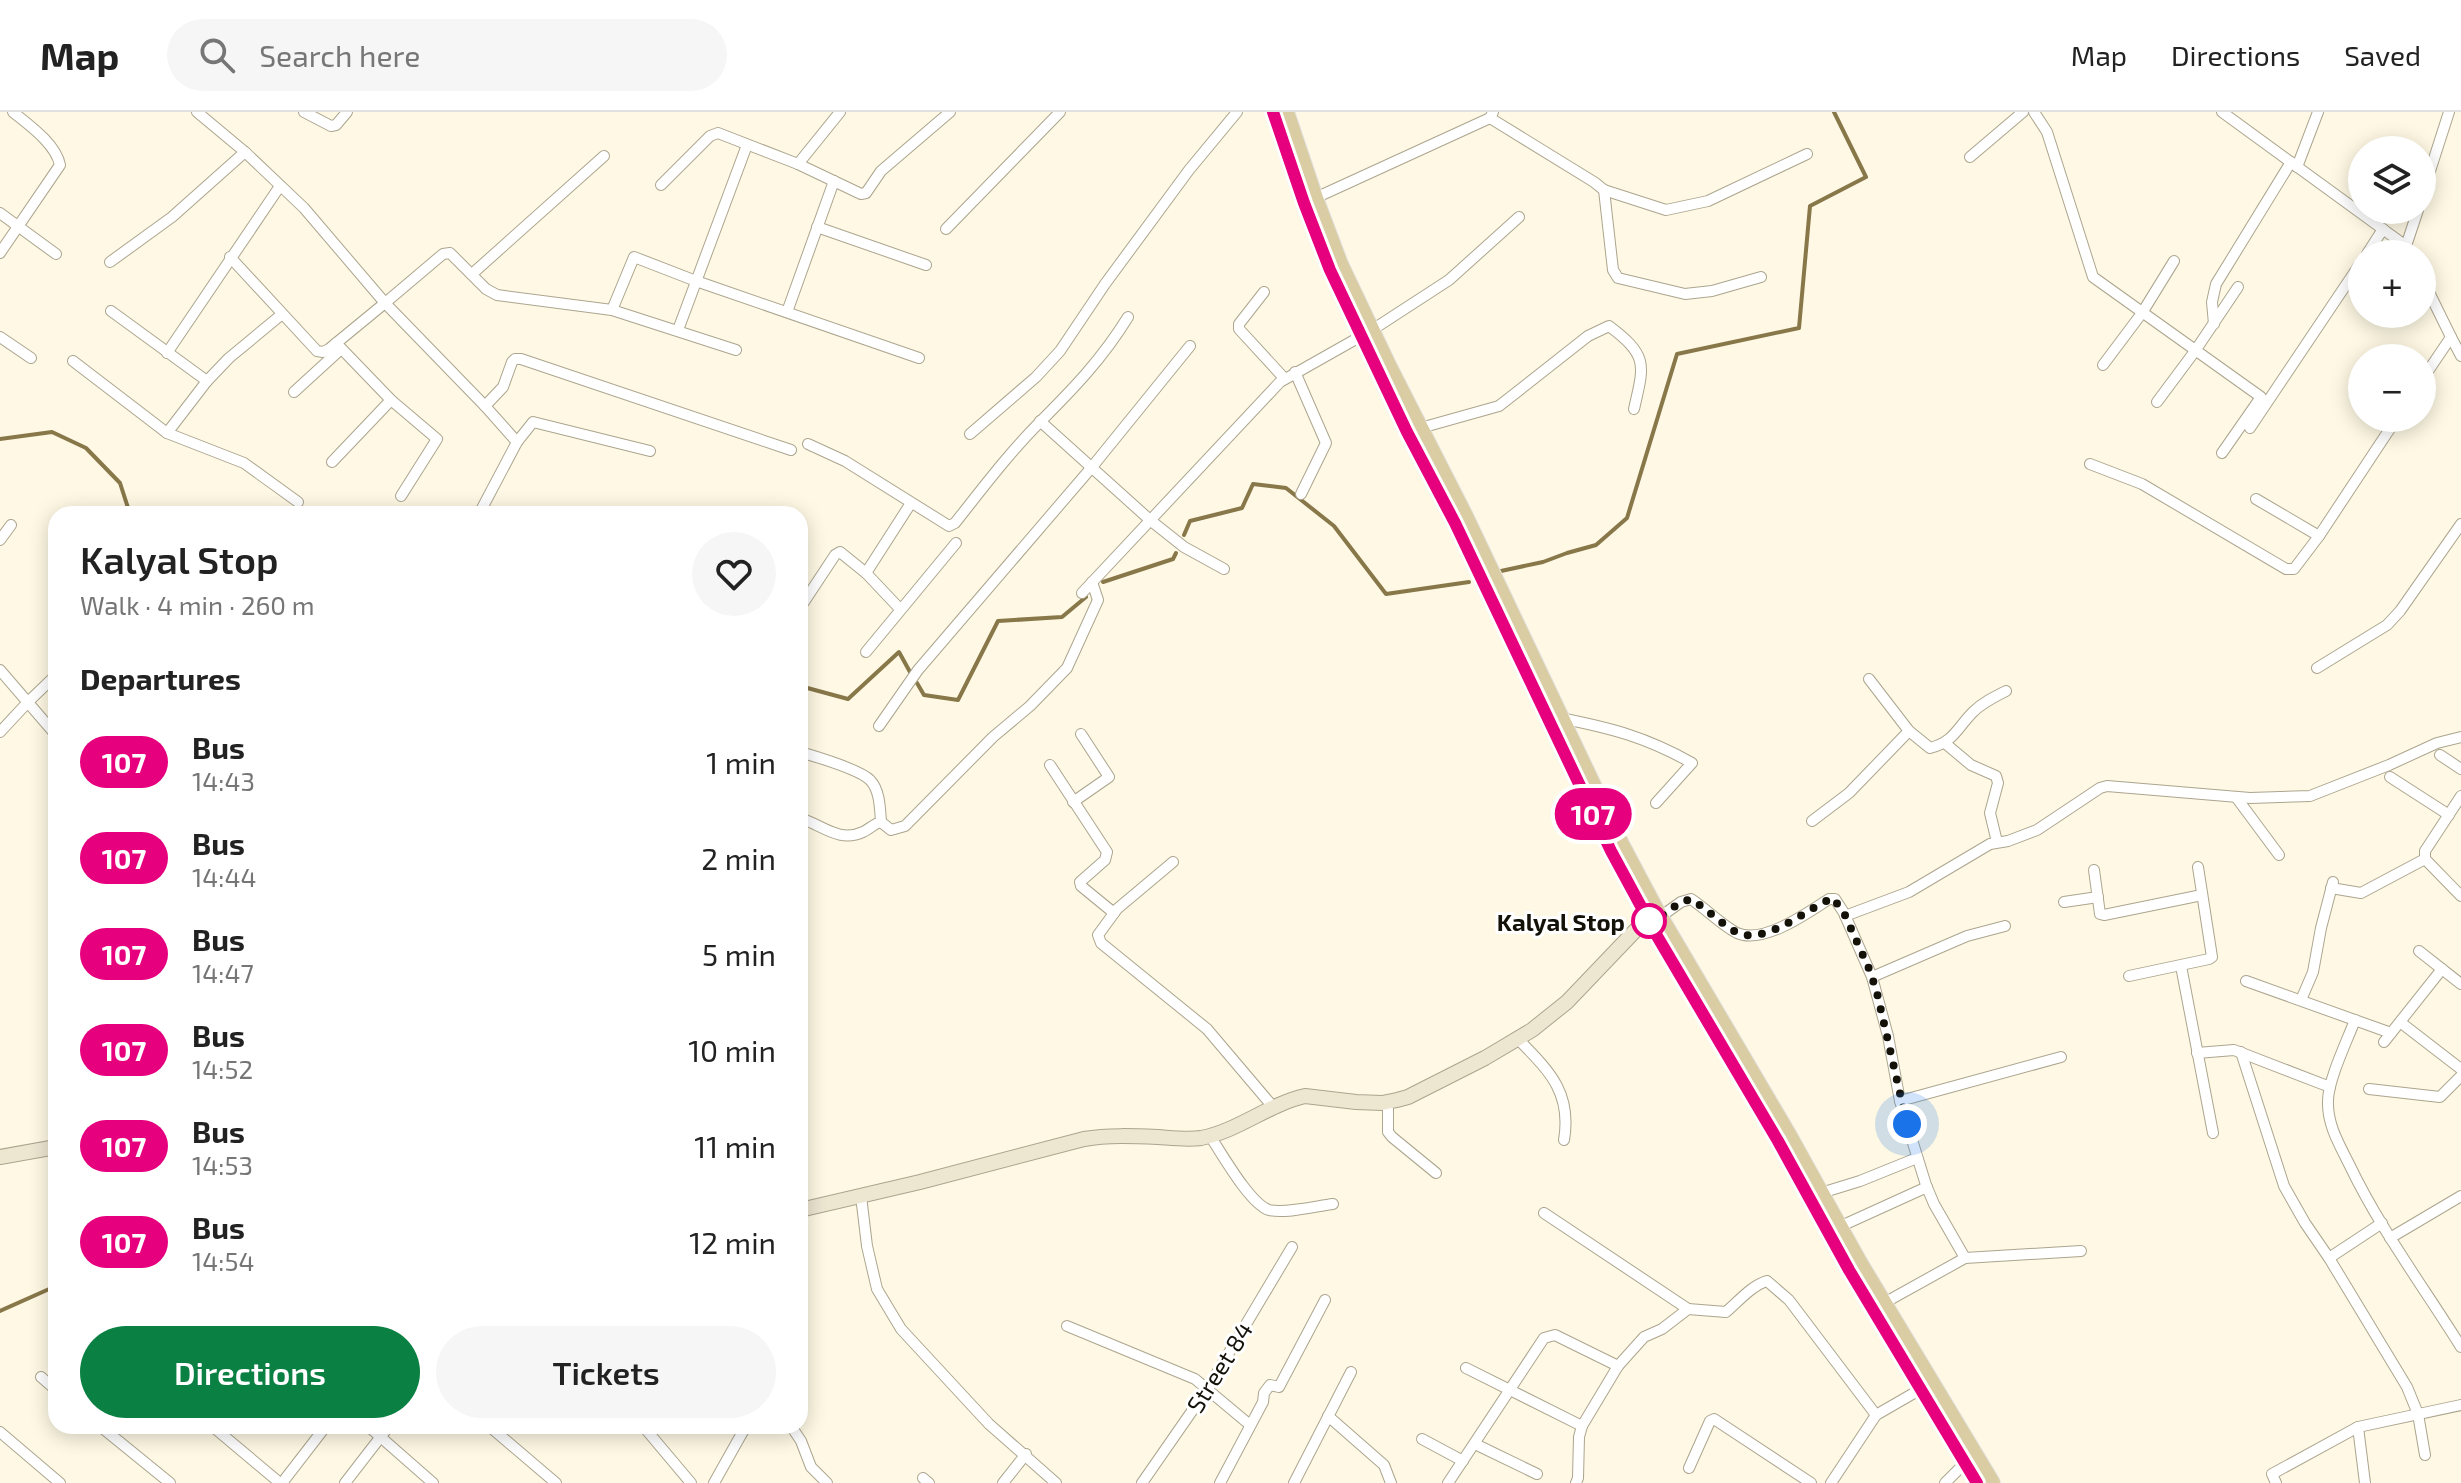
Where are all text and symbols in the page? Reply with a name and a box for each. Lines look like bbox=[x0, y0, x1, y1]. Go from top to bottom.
search box bbox=[167, 19, 727, 91]
text: Map bbox=[40, 32, 119, 78]
icon: search bbox=[195, 33, 239, 77]
text: Search here bbox=[259, 37, 420, 73]
text: Map bbox=[2071, 38, 2127, 72]
text: Directions bbox=[2171, 38, 2300, 72]
text: Saved bbox=[2344, 38, 2421, 72]
map controls bbox=[2348, 136, 2436, 432]
button: layers bbox=[2348, 136, 2436, 224]
button: + bbox=[2348, 240, 2436, 328]
button: − bbox=[2348, 344, 2436, 432]
button: heart bbox=[692, 532, 776, 616]
text: Kalyal Stop bbox=[80, 536, 279, 582]
text: Walk · 4 min · 260 m bbox=[80, 589, 315, 620]
text: Departures bbox=[80, 660, 241, 696]
text: Bus bbox=[192, 729, 245, 765]
text: 1 min bbox=[706, 744, 776, 780]
text: 107 bbox=[102, 745, 146, 779]
text: 14:43 bbox=[192, 765, 255, 796]
line badge: 107 bbox=[1547, 788, 1639, 840]
text: 107 bbox=[1571, 797, 1615, 831]
text: Bus bbox=[192, 825, 245, 861]
text: 2 min bbox=[701, 840, 776, 876]
text: 107 bbox=[102, 841, 146, 875]
text: 14:44 bbox=[192, 861, 256, 892]
marker: Kalyal Stop bbox=[1632, 904, 1666, 938]
place label: Kalyal Stop bbox=[1497, 907, 1625, 936]
text: Bus bbox=[192, 921, 245, 957]
text: 5 min bbox=[702, 936, 776, 972]
text: 107 bbox=[102, 937, 146, 971]
text: 14:47 bbox=[192, 957, 254, 988]
text: Bus bbox=[192, 1017, 245, 1053]
text: 10 min bbox=[688, 1032, 776, 1068]
text: 107 bbox=[102, 1033, 146, 1067]
text: 14:52 bbox=[192, 1053, 253, 1084]
your location bbox=[1887, 1104, 1927, 1144]
text: Bus bbox=[192, 1113, 245, 1149]
text: 11 min bbox=[694, 1128, 776, 1164]
text: 107 bbox=[102, 1129, 146, 1163]
text: 14:53 bbox=[192, 1149, 253, 1180]
text: Bus bbox=[192, 1209, 245, 1245]
text: 12 min bbox=[689, 1224, 776, 1260]
text: 107 bbox=[102, 1225, 146, 1259]
text: 14:54 bbox=[192, 1245, 254, 1276]
street label: Street 84 bbox=[1180, 1316, 1258, 1418]
button: Directions bbox=[80, 1326, 420, 1418]
button: Tickets bbox=[436, 1326, 776, 1418]

